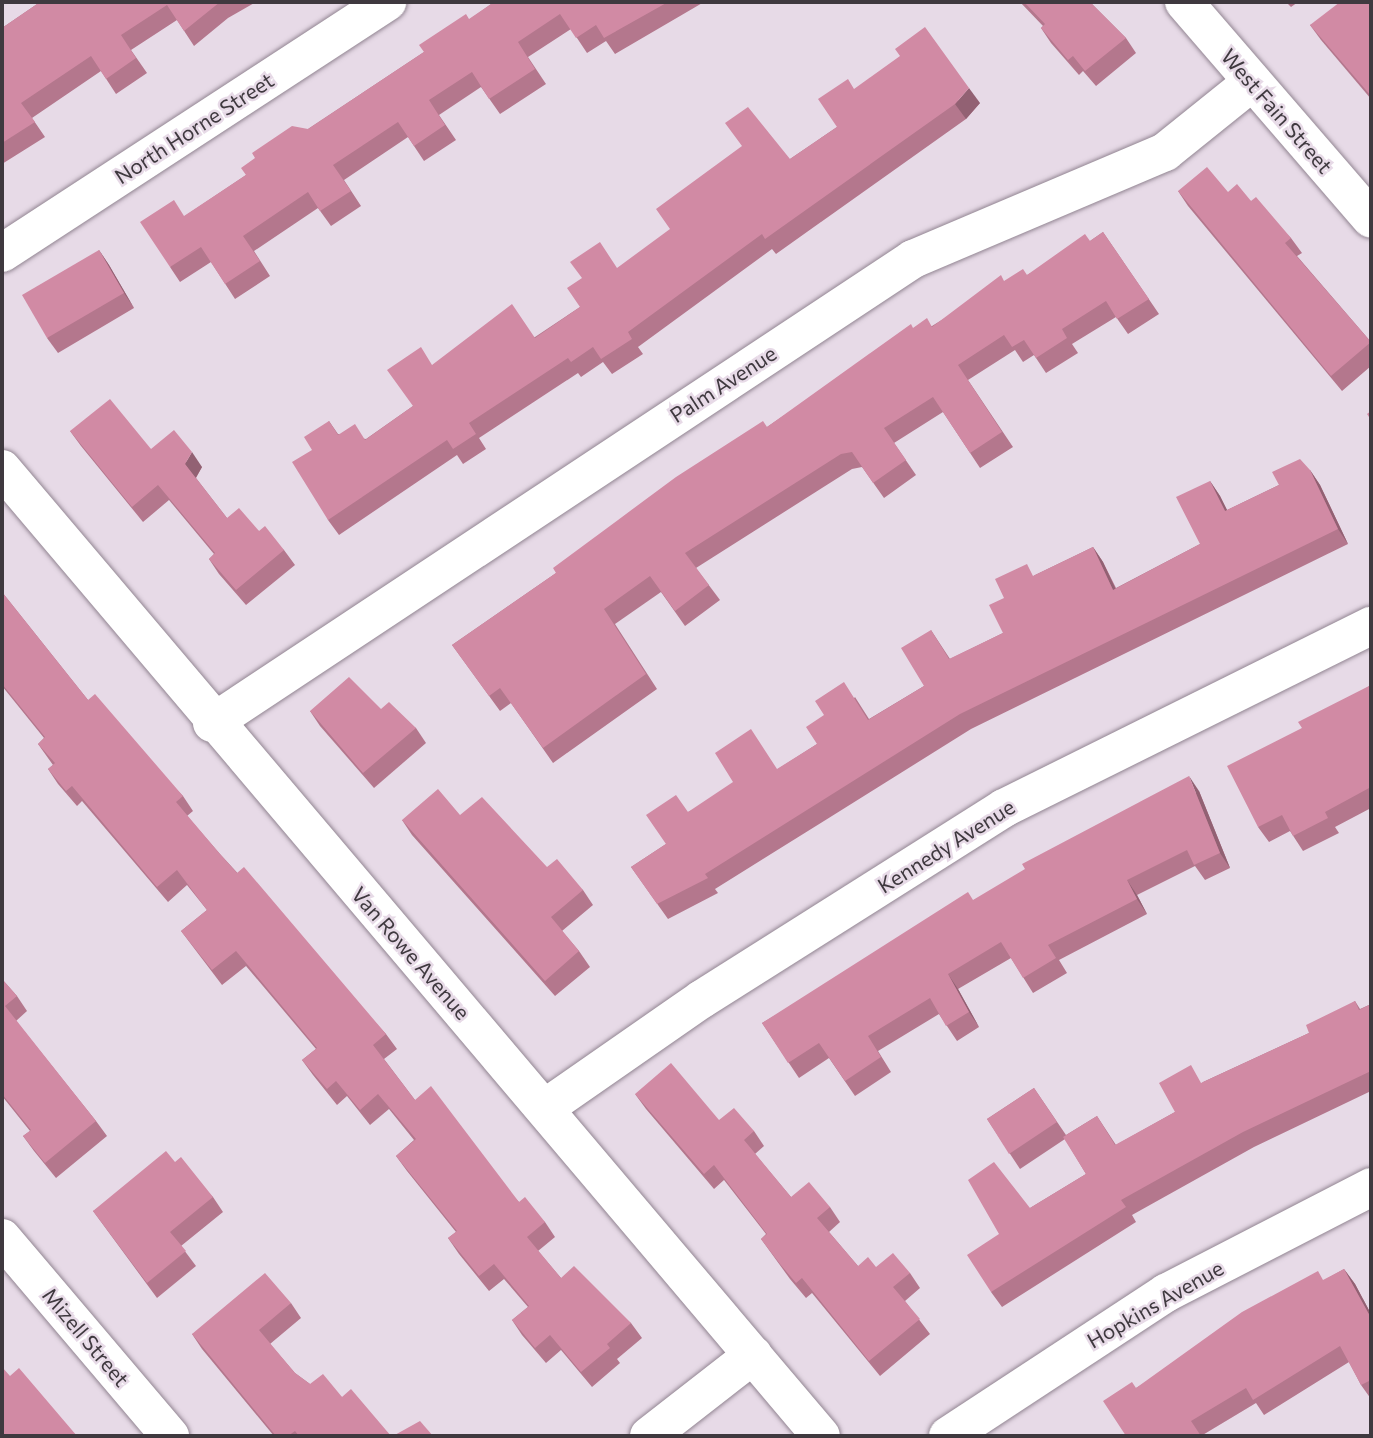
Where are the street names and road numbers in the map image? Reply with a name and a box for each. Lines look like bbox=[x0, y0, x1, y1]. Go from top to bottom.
street label: West Fain Street bbox=[1216, 44, 1338, 178]
street label: North Horne Street bbox=[110, 67, 278, 189]
street label: Palm Avenue bbox=[665, 340, 781, 428]
street label: Kennedy Avenue bbox=[873, 794, 1019, 898]
street label: Van Rowe Avenue bbox=[347, 882, 475, 1024]
street label: Hopkins Avenue bbox=[1082, 1255, 1228, 1353]
street label: Mizell Street bbox=[37, 1283, 135, 1391]

